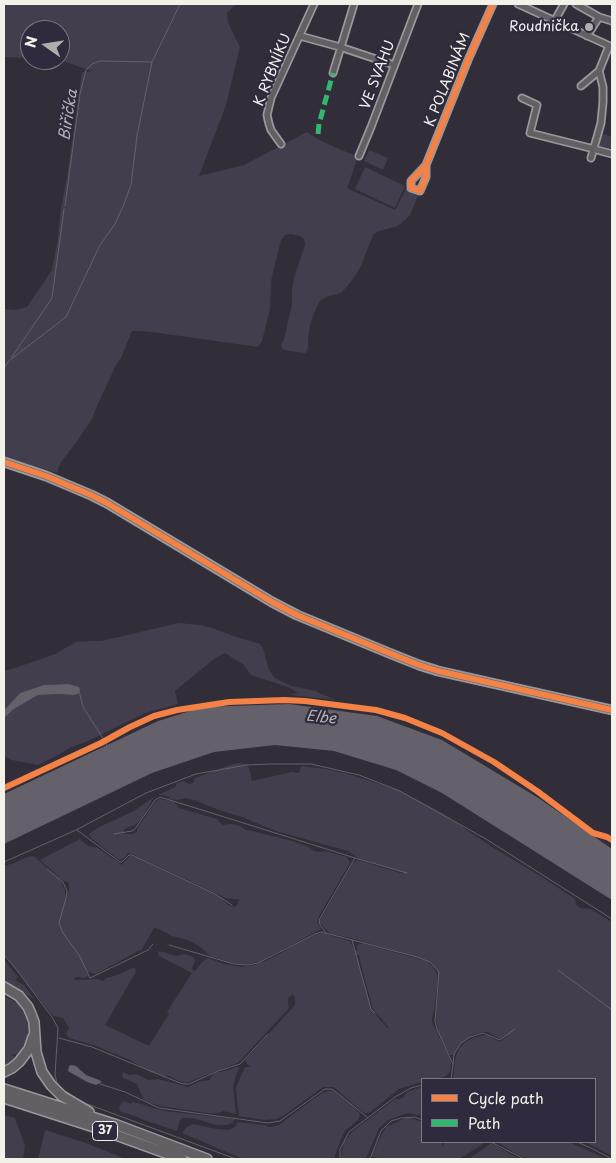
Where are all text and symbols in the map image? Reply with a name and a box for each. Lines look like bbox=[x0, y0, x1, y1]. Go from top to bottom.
place label: Roudnička bbox=[509, 19, 579, 35]
north arrow bbox=[20, 20, 70, 70]
marker: Roudnička bbox=[583, 21, 595, 33]
street label: K RYBNÍKU bbox=[251, 31, 295, 109]
street label: K POLABINÁM bbox=[422, 31, 474, 129]
text: N bbox=[19, 34, 42, 50]
street label: VE SVAHU bbox=[357, 38, 399, 112]
water label: Biřička bbox=[56, 88, 82, 142]
water label: Elbe bbox=[305, 707, 337, 729]
legend bbox=[421, 1078, 596, 1143]
text: Cycle path bbox=[468, 1086, 544, 1109]
text: Path bbox=[468, 1111, 500, 1134]
road number: 37 bbox=[92, 1122, 118, 1140]

